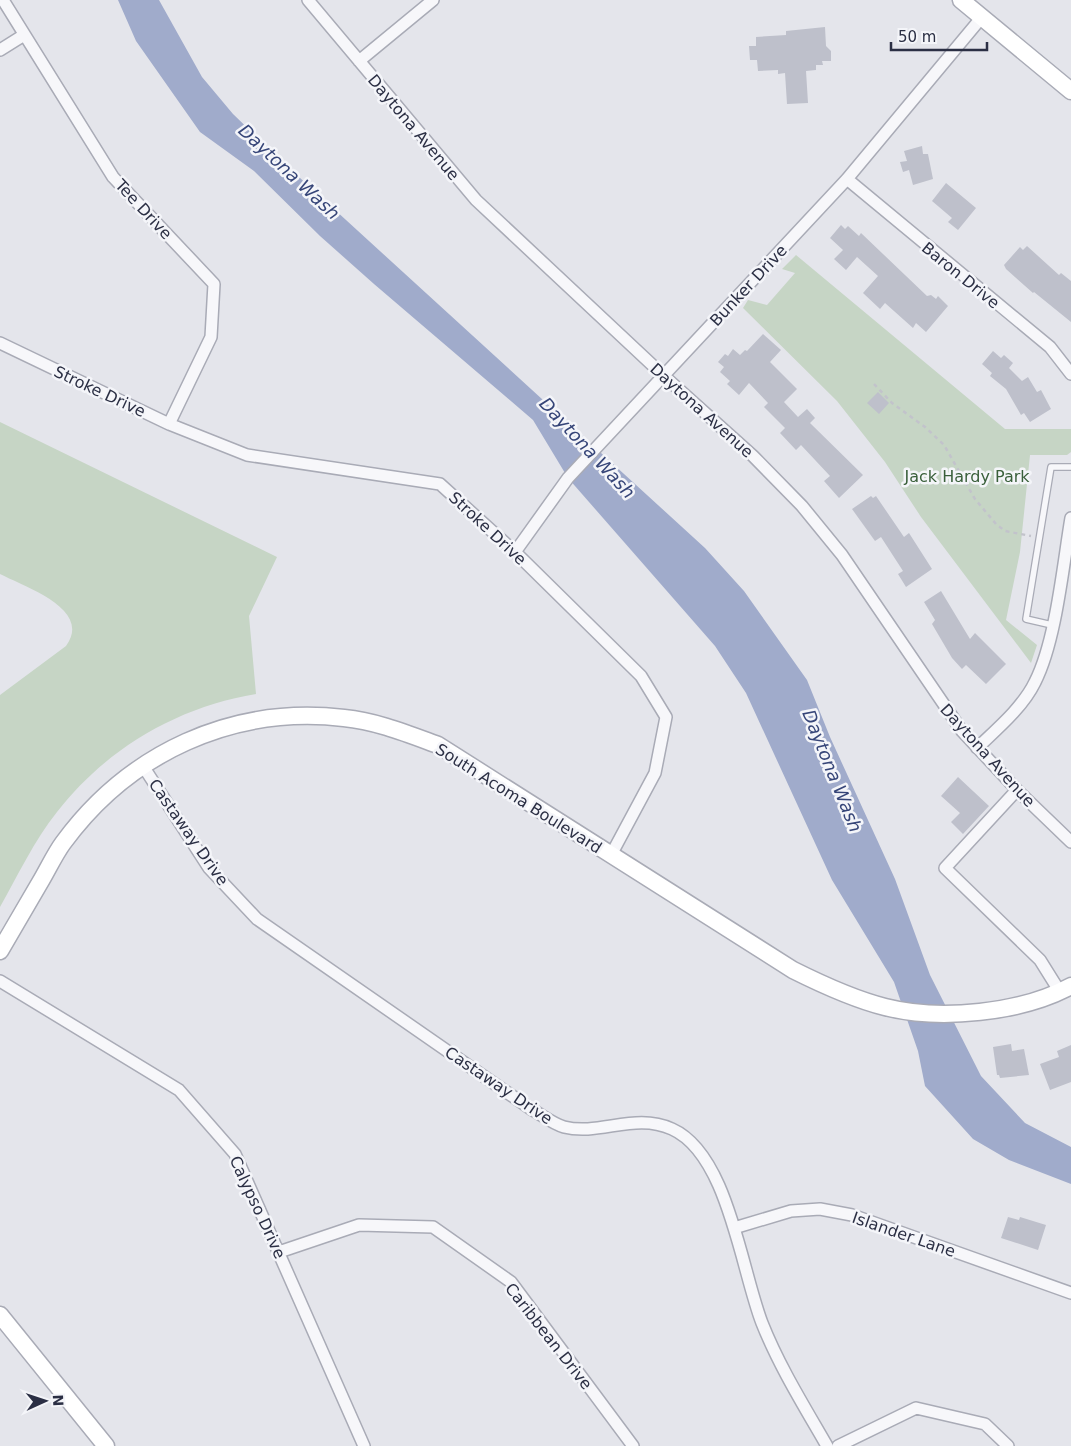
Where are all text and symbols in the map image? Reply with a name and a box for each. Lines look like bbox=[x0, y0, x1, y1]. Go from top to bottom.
scale bar bbox=[891, 20, 987, 52]
text: 50 m bbox=[898, 28, 936, 46]
street label: Daytona Avenue bbox=[364, 71, 463, 184]
water label: Daytona Wash bbox=[234, 119, 344, 224]
street label: Tee Drive bbox=[111, 175, 176, 243]
street label: Baron Drive bbox=[918, 238, 1003, 313]
street label: Bunker Drive bbox=[706, 241, 791, 330]
street label: Daytona Avenue bbox=[646, 359, 757, 462]
street label: Stroke Drive bbox=[51, 362, 149, 421]
water label: Daytona Wash bbox=[535, 393, 640, 503]
park label: Jack Hardy Park bbox=[903, 467, 1030, 486]
street label: Stroke Drive bbox=[445, 488, 530, 569]
street label: Daytona Avenue bbox=[936, 700, 1039, 811]
water label: Daytona Wash bbox=[798, 706, 867, 835]
street label: South Acoma Boulevard bbox=[432, 739, 605, 857]
street label: Castaway Drive bbox=[145, 775, 232, 889]
street label: Castaway Drive bbox=[441, 1042, 556, 1128]
street label: Calypso Drive bbox=[225, 1153, 290, 1261]
street label: Islander Lane bbox=[850, 1208, 958, 1261]
street label: Caribbean Drive bbox=[501, 1279, 596, 1393]
north arrow bbox=[20, 1376, 70, 1426]
text: N bbox=[50, 1394, 66, 1407]

